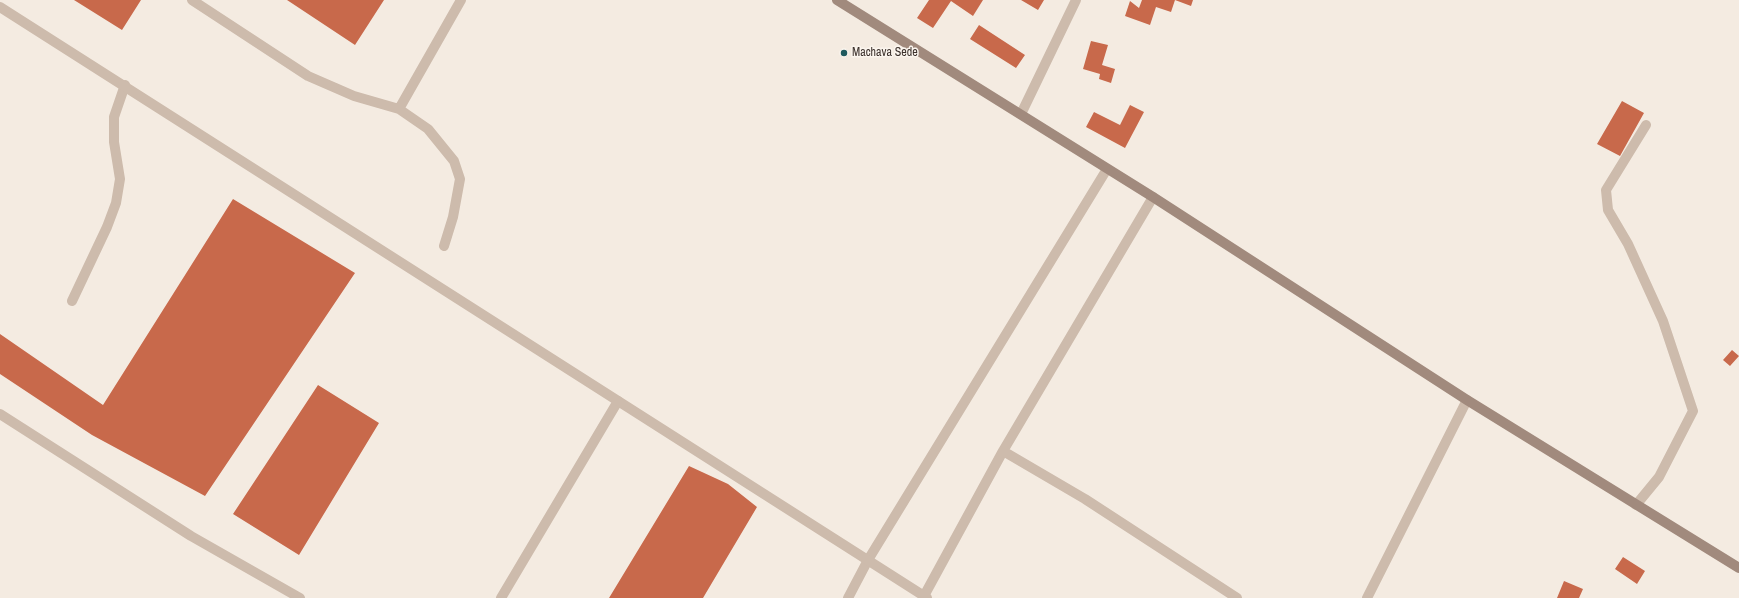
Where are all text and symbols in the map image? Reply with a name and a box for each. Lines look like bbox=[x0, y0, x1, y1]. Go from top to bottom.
place label: Machava Sede bbox=[852, 46, 918, 60]
marker: Machava Sede bbox=[839, 48, 849, 58]

